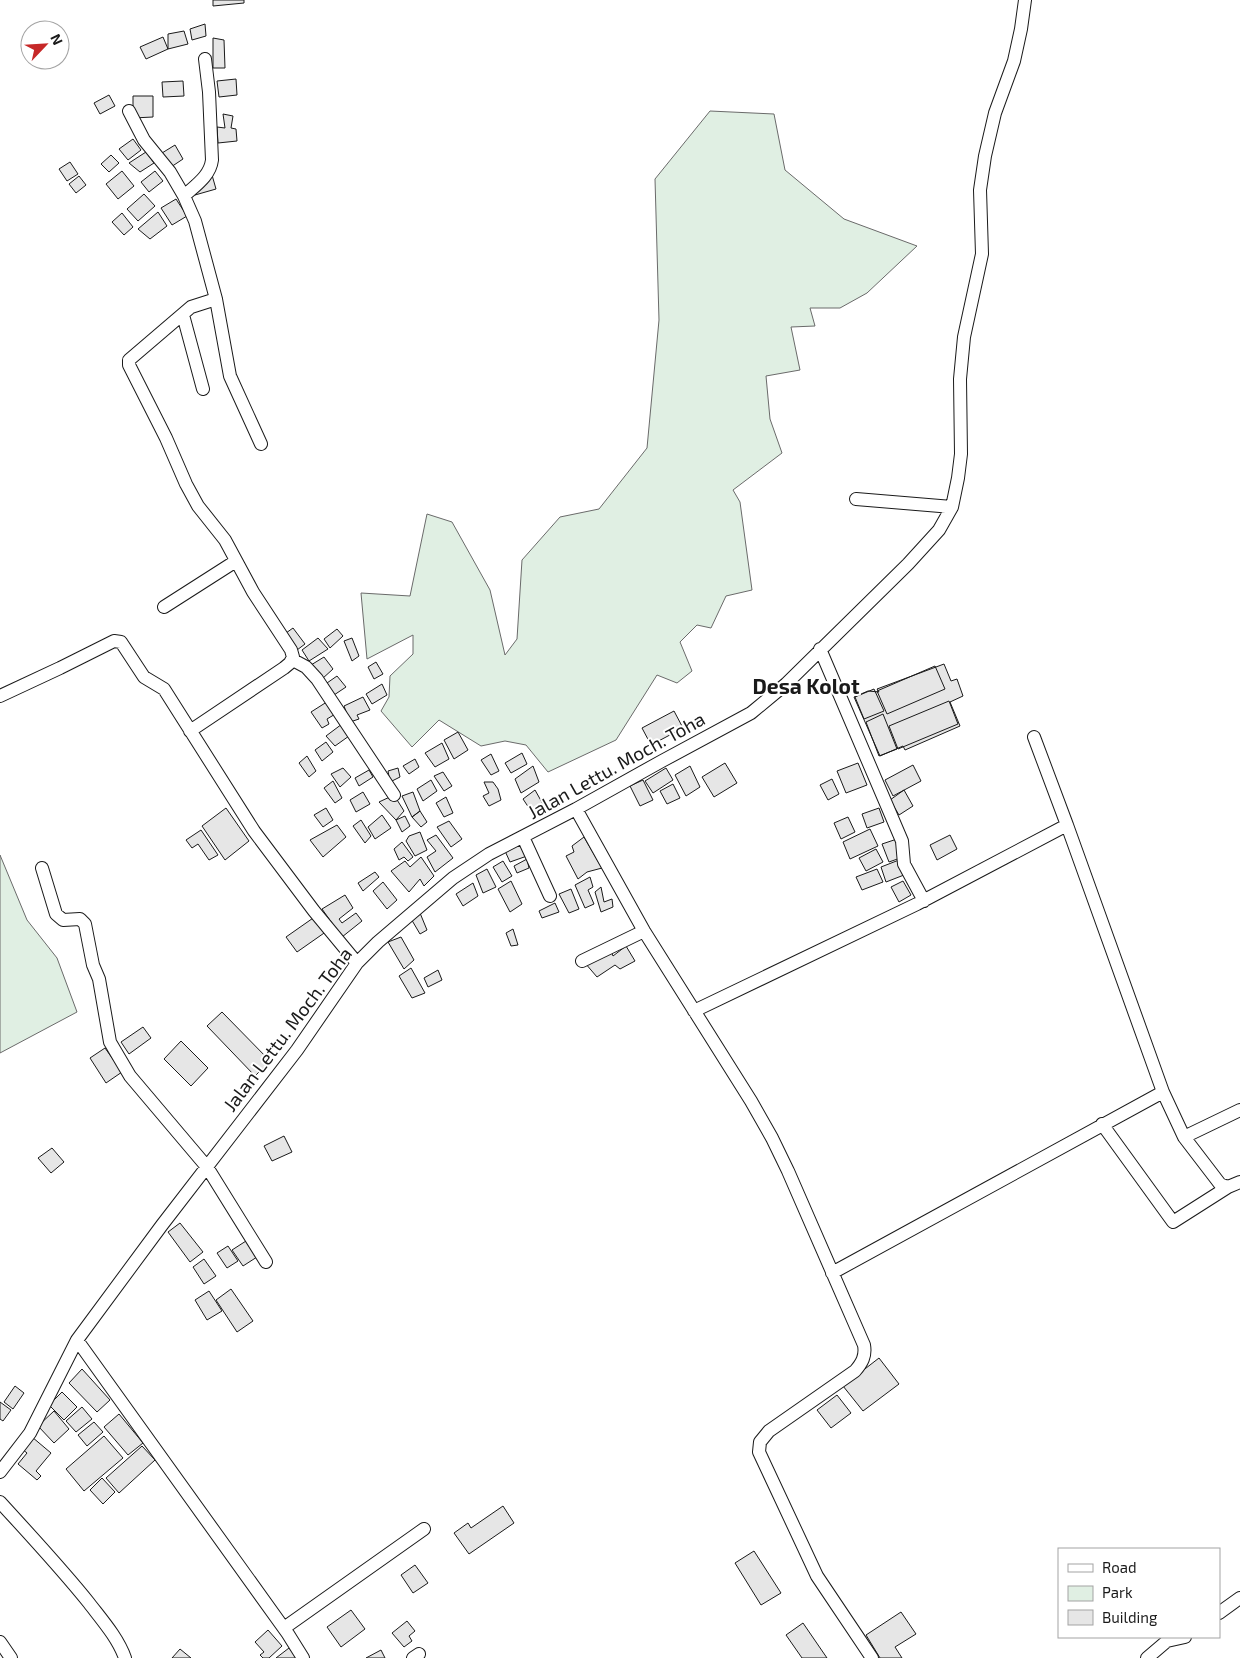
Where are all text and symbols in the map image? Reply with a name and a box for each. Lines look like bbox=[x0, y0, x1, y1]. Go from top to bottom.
north arrow bbox=[20, 20, 70, 70]
text: N bbox=[47, 31, 67, 47]
district label: Desa Kolot bbox=[752, 673, 860, 698]
street label: Jalan Lettu. Moch. Toha bbox=[523, 707, 709, 823]
street label: Jalan Lettu. Moch. Toha bbox=[218, 943, 356, 1115]
legend bbox=[1058, 1548, 1220, 1638]
text: Road bbox=[1102, 1558, 1137, 1576]
text: Park bbox=[1102, 1583, 1133, 1601]
text: Building bbox=[1102, 1608, 1158, 1626]

